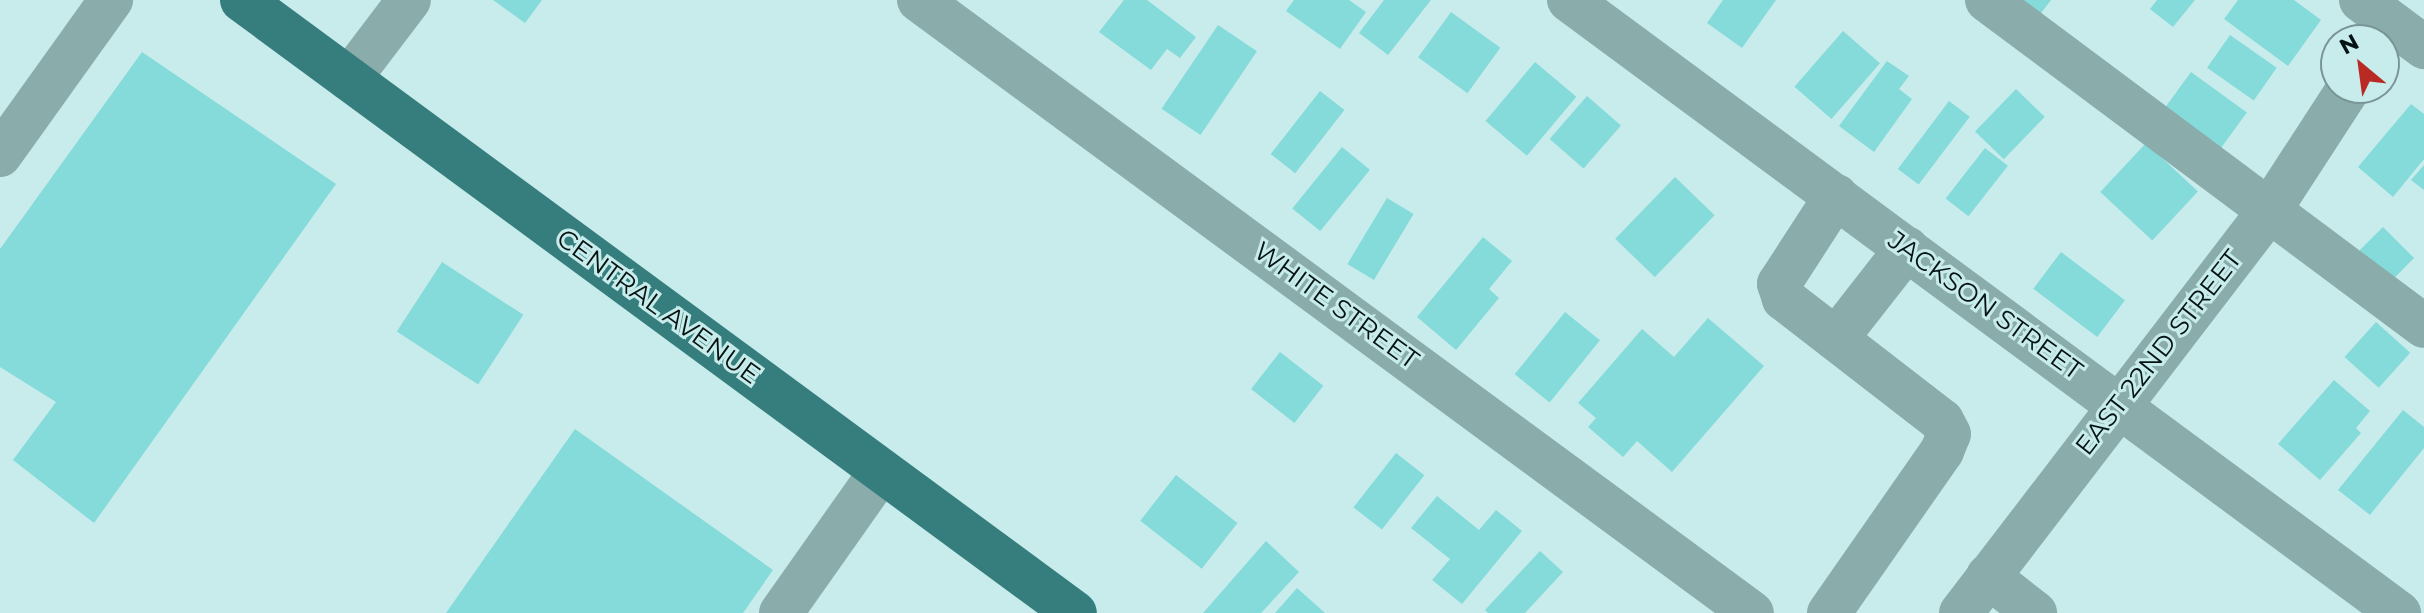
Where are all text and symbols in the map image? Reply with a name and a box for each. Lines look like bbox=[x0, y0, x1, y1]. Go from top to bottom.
north arrow bbox=[2320, 24, 2400, 104]
text: N bbox=[2335, 28, 2363, 60]
street label: CENTRAL AVENUE bbox=[550, 223, 766, 391]
street label: JACKSON STREET bbox=[1882, 225, 2088, 387]
street label: WHITE STREET bbox=[1248, 236, 1424, 376]
street label: EAST 22ND STREET bbox=[2069, 244, 2249, 462]

